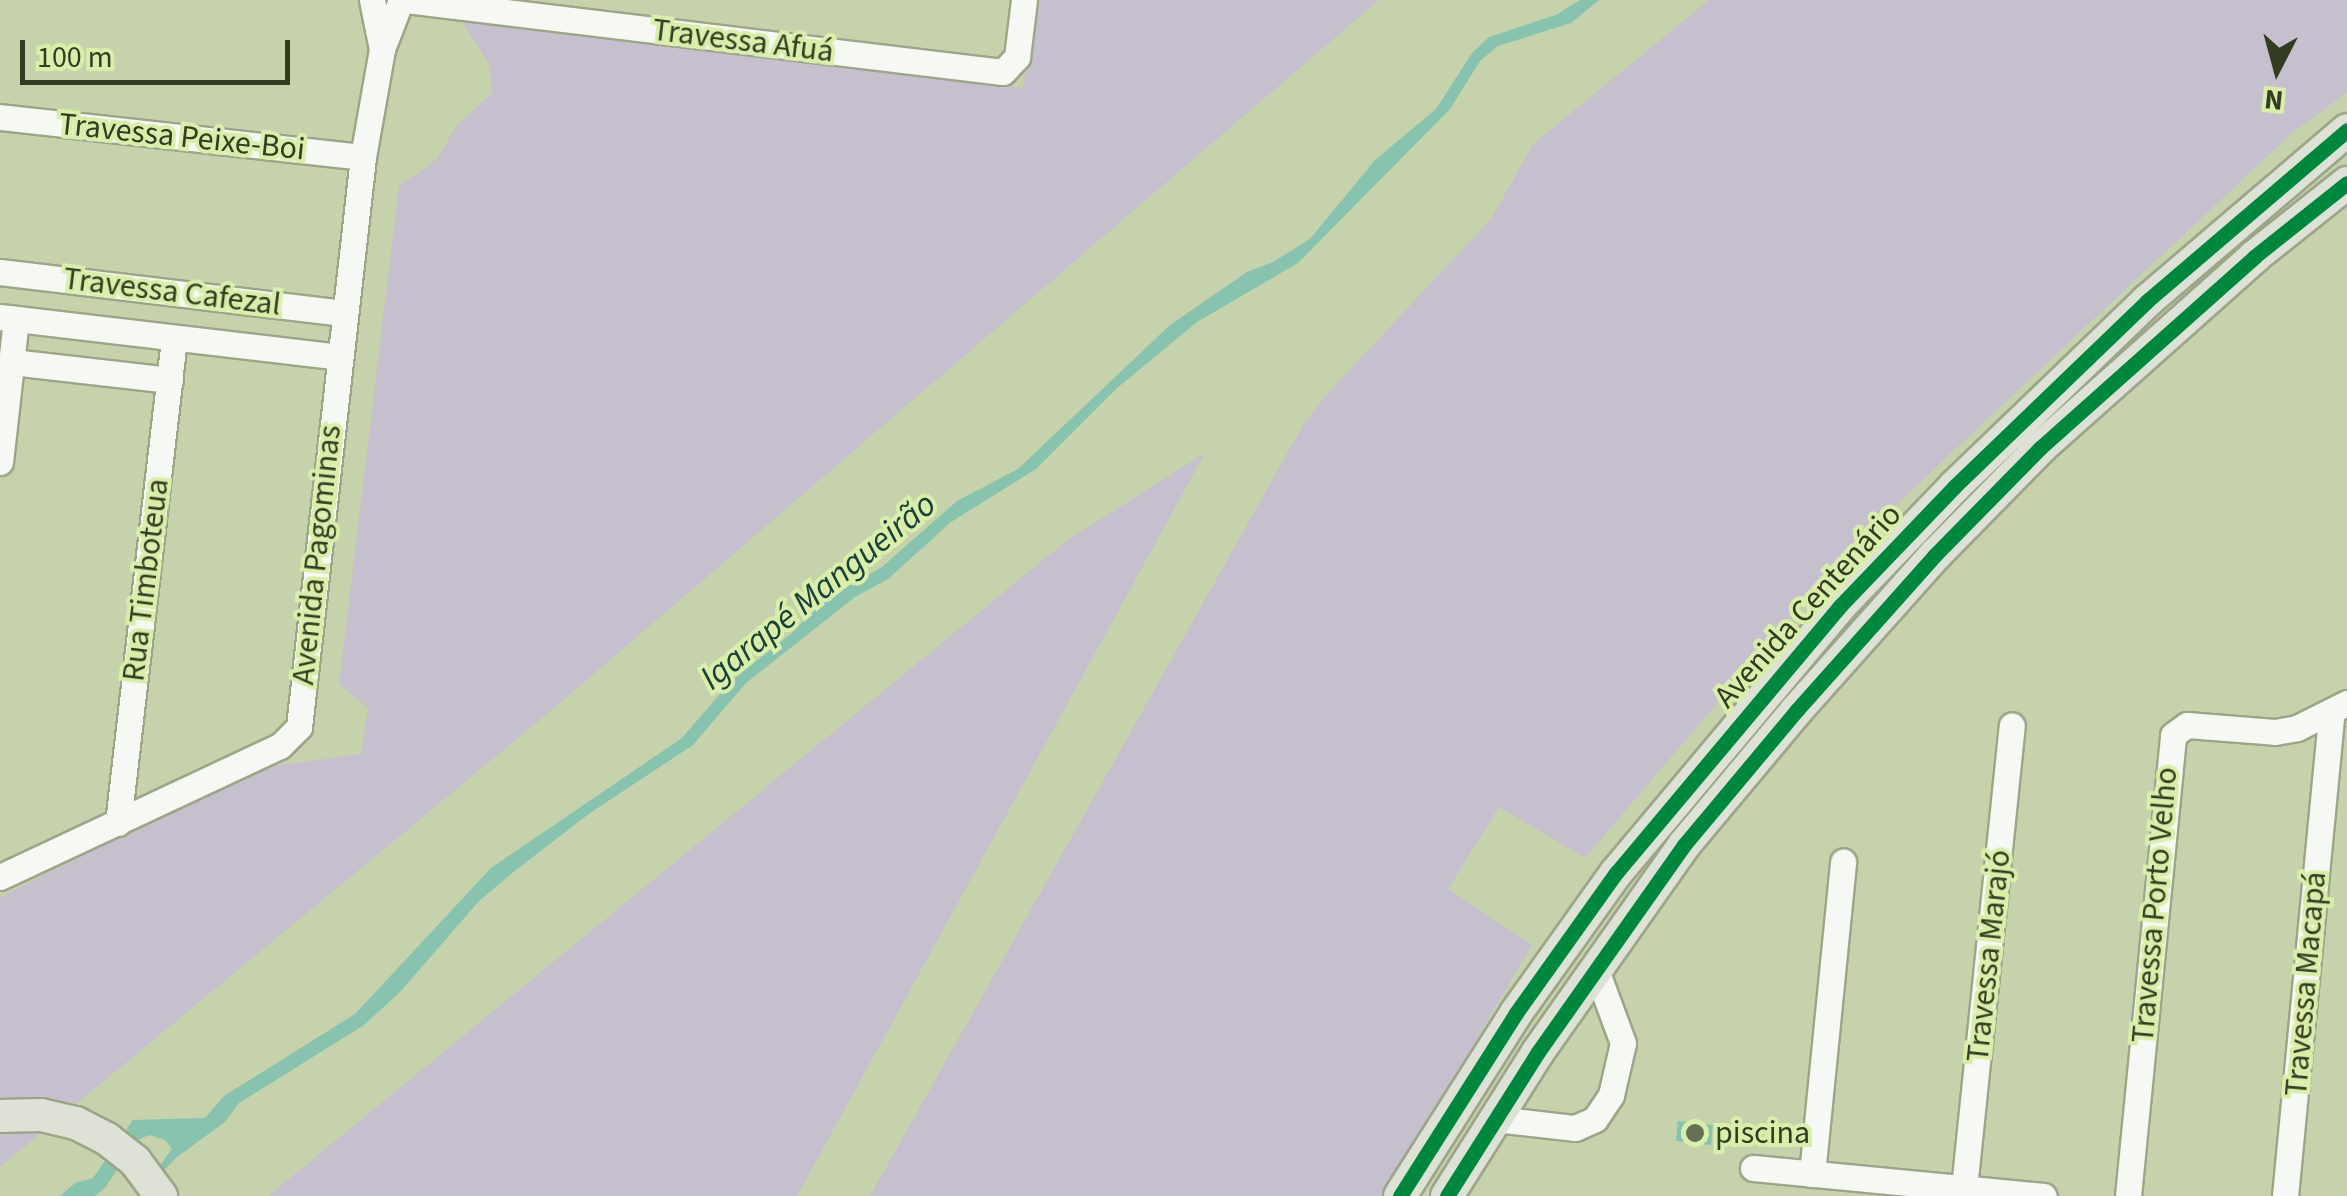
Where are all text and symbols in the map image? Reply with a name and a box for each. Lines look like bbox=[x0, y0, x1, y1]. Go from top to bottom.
street label: Travessa Afuá bbox=[650, 11, 836, 71]
scale bar bbox=[25, 20, 295, 82]
north arrow bbox=[2227, 20, 2327, 120]
text: 100 m bbox=[37, 36, 113, 79]
text: N bbox=[2263, 79, 2285, 121]
street label: Travessa Peixe-Boi bbox=[57, 105, 307, 169]
street label: Travessa Cafezal bbox=[61, 260, 283, 324]
street label: Avenida Pagominas bbox=[284, 423, 350, 687]
street label: Rua Timboteua bbox=[115, 476, 177, 684]
water label: Igarapé Mangueirão bbox=[692, 483, 944, 699]
street label: Avenida Centenário bbox=[1706, 496, 1910, 716]
street label: Travessa Porto Velho bbox=[2124, 765, 2186, 1045]
street label: Travessa Marajó bbox=[1959, 848, 2019, 1064]
street label: Travessa Macapá bbox=[2277, 870, 2335, 1098]
place label: piscina bbox=[1715, 1114, 1810, 1152]
marker: piscina bbox=[1684, 1122, 1706, 1144]

